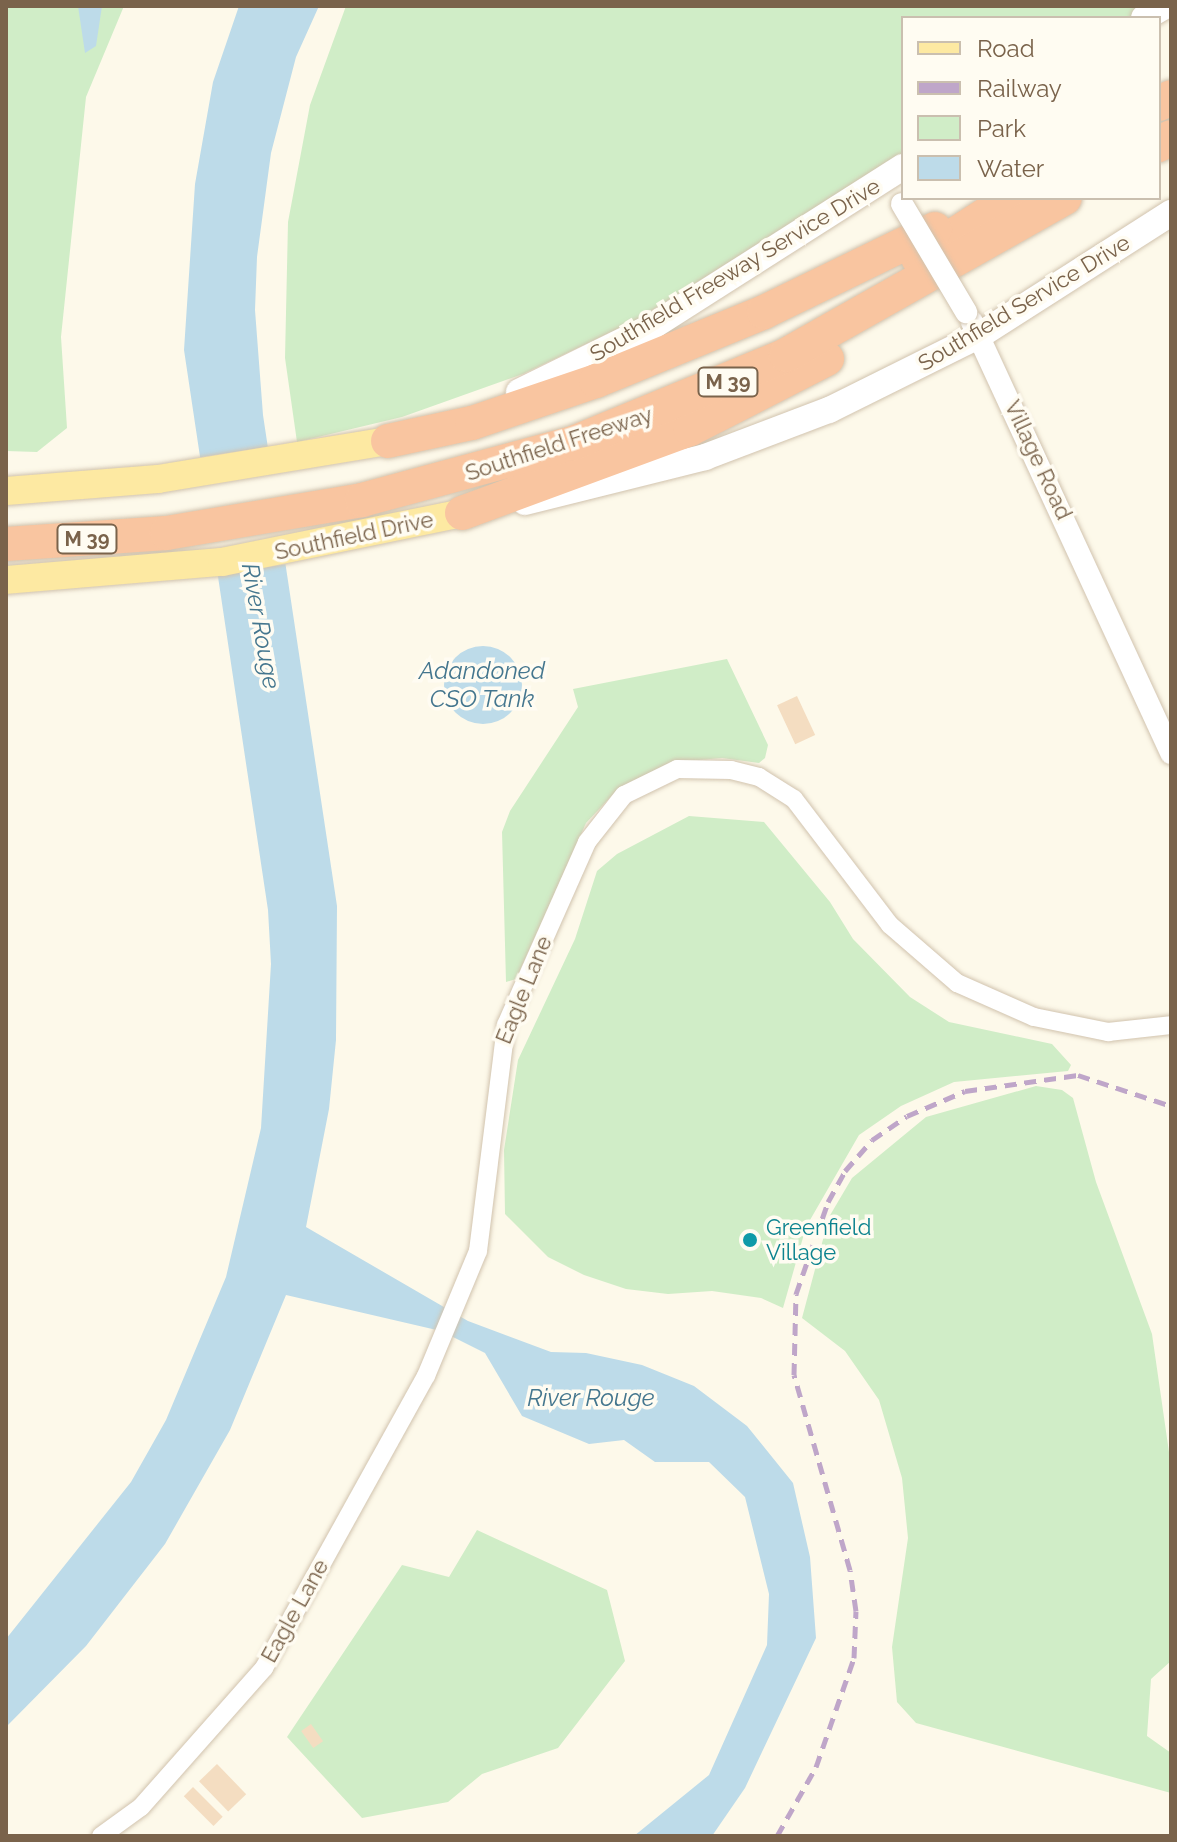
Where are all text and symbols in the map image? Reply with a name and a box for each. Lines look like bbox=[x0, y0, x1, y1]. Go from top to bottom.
legend bbox=[901, 16, 1161, 200]
text: Road bbox=[977, 34, 1035, 63]
text: Railway bbox=[977, 74, 1062, 103]
text: Park bbox=[977, 114, 1026, 143]
text: Water bbox=[977, 154, 1044, 183]
street label: Southfield Freeway Service Drive bbox=[585, 173, 885, 367]
street label: Southfield Service Drive bbox=[913, 229, 1135, 377]
road number: M 39 bbox=[696, 366, 760, 398]
street label: Village Road bbox=[999, 396, 1077, 524]
street label: Southfield Freeway bbox=[462, 401, 656, 487]
street label: Southfield Drive bbox=[272, 506, 436, 566]
road number: M 39 bbox=[55, 523, 119, 555]
water label: River Rouge bbox=[236, 561, 286, 691]
water label: Adandoned CSO Tank bbox=[419, 657, 545, 713]
street label: Eagle Lane bbox=[490, 932, 558, 1048]
place label: Greenfield Village bbox=[766, 1214, 871, 1266]
marker: Greenfield Village bbox=[741, 1231, 759, 1249]
water label: River Rouge bbox=[527, 1384, 655, 1412]
street label: Eagle Lane bbox=[256, 1555, 334, 1667]

